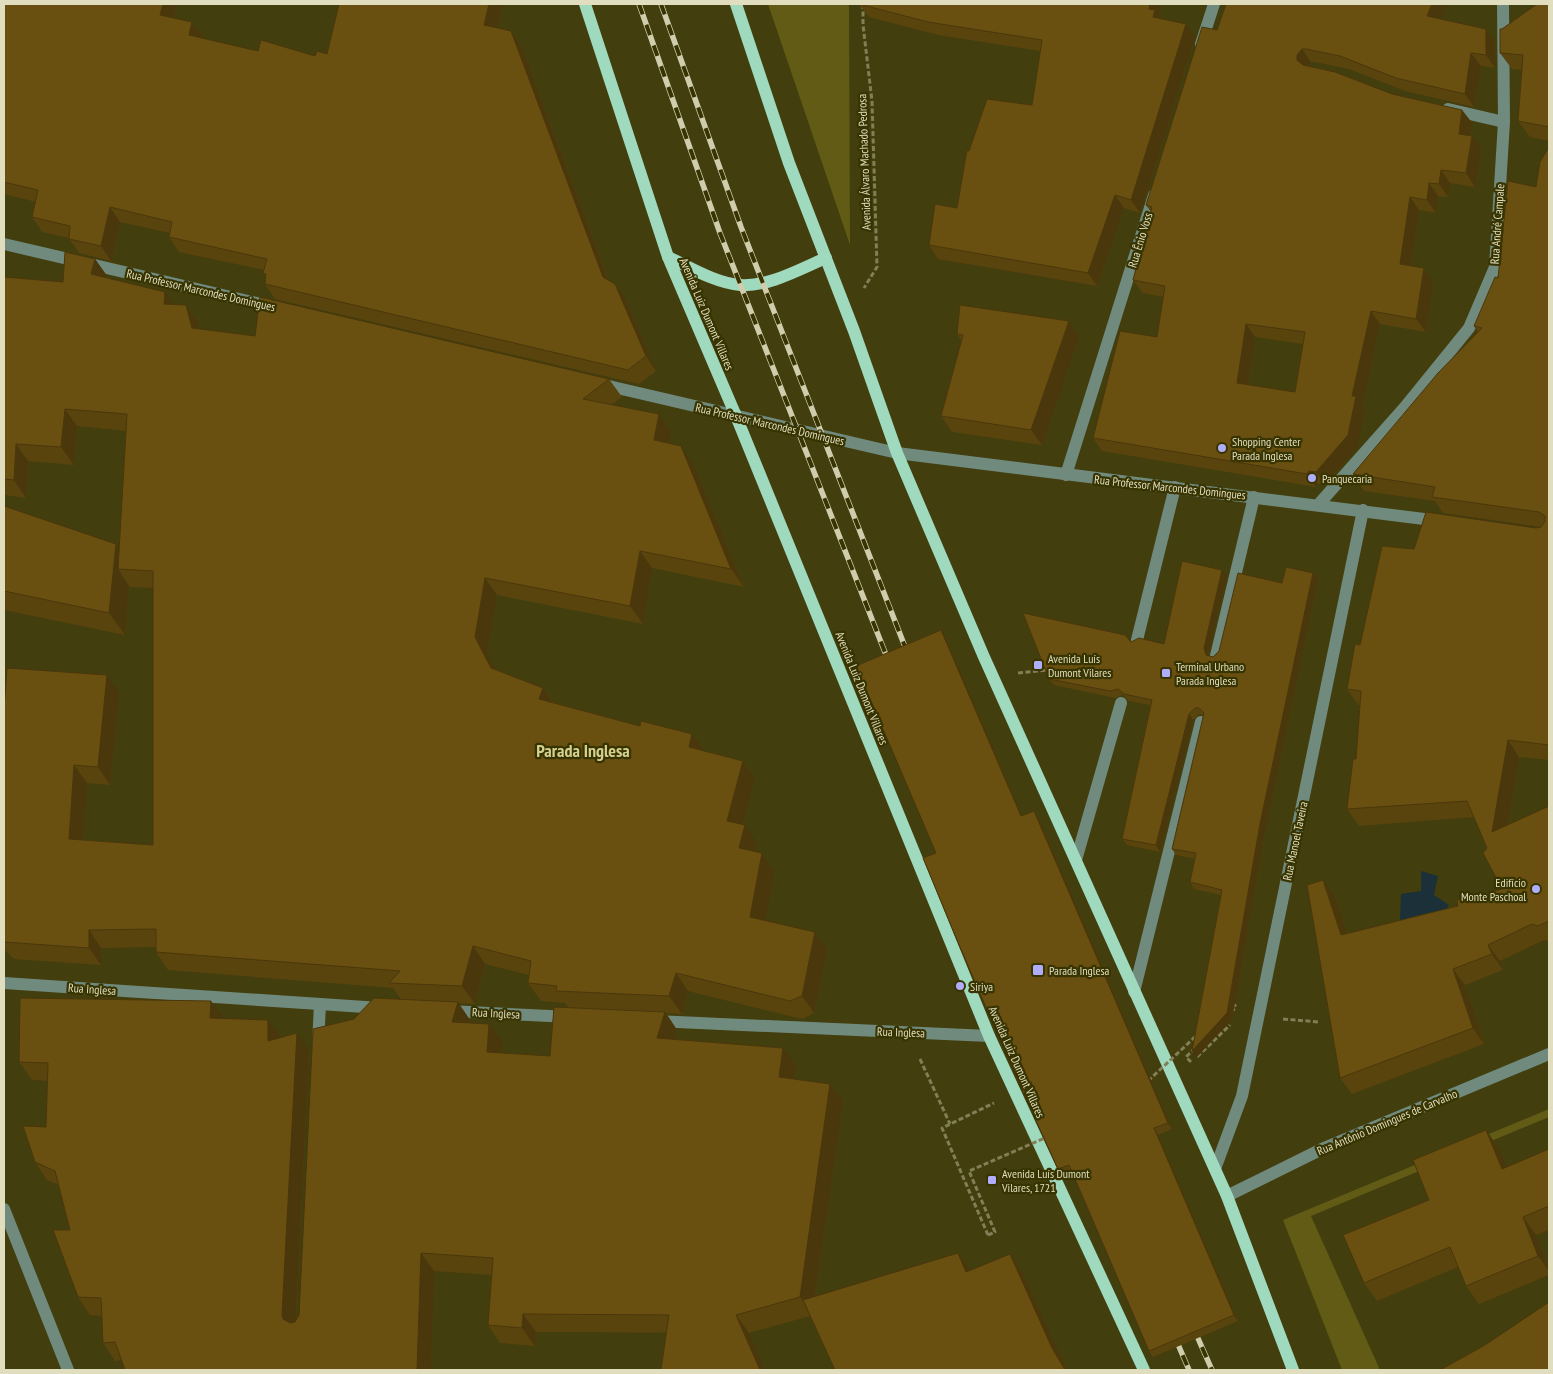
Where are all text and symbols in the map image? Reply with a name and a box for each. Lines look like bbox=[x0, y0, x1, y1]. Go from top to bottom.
street label: Avenida Álvaro Machado Pedrosa bbox=[854, 93, 874, 230]
street label: Rua André Campale bbox=[1487, 183, 1507, 265]
street label: Rua Ênio Voss bbox=[1124, 211, 1156, 269]
street label: Avenida Luiz Dumont Villares bbox=[677, 256, 737, 372]
street label: Rua Professor Marcondes Domingues bbox=[125, 266, 277, 314]
street label: Rua Professor Marcondes Domingues bbox=[694, 400, 846, 448]
place label: Shopping Center Parada Inglesa bbox=[1232, 434, 1301, 463]
marker: Shopping Center Parada Inglesa bbox=[1216, 442, 1228, 454]
place label: Panquecaria bbox=[1322, 471, 1372, 486]
street label: Rua Professor Marcondes Domingues bbox=[1093, 472, 1247, 502]
marker: Panquecaria bbox=[1306, 472, 1318, 484]
street label: Avenida Luiz Dumont Villares bbox=[832, 629, 892, 747]
place label: Avenida Luís Dumont Vilares bbox=[1048, 651, 1111, 680]
marker: Avenida Luís Dumont Vilares bbox=[1032, 659, 1044, 671]
place label: Terminal Urbano Parada Inglesa bbox=[1176, 659, 1244, 688]
marker: Terminal Urbano Parada Inglesa bbox=[1160, 667, 1172, 679]
district label: Parada Inglesa bbox=[536, 739, 630, 762]
street label: Rua Manoel Taveira bbox=[1279, 800, 1311, 882]
place label: Edifício Monte Paschoal bbox=[1461, 875, 1526, 904]
marker: Edifício Monte Paschoal bbox=[1530, 883, 1542, 895]
marker: Parada Inglesa bbox=[1031, 963, 1045, 977]
place label: Parada Inglesa bbox=[1049, 963, 1110, 978]
place label: Siriya bbox=[970, 979, 993, 994]
street label: Rua Inglesa bbox=[67, 980, 117, 998]
marker: Siriya bbox=[954, 980, 966, 992]
street label: Rua Inglesa bbox=[472, 1004, 521, 1022]
street label: Avenida Luiz Dumont Villares bbox=[986, 1004, 1048, 1120]
street label: Rua Inglesa bbox=[877, 1024, 926, 1040]
street label: Rua Antônio Domingues de Carvalho bbox=[1315, 1086, 1459, 1158]
place label: Avenida Luís Dumont Vilares, 1721 bbox=[1001, 1166, 1090, 1195]
marker: Avenida Luís Dumont Vilares, 1721 bbox=[986, 1174, 998, 1186]

